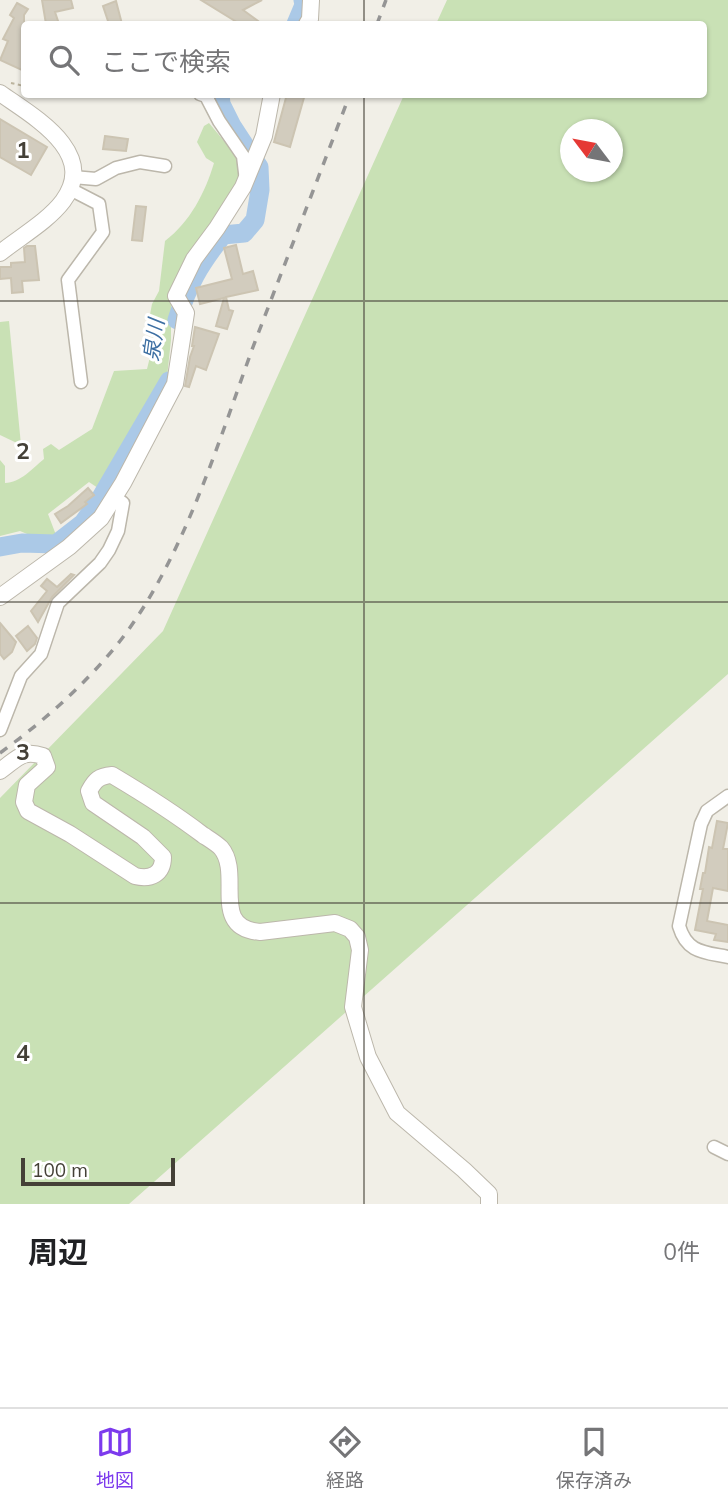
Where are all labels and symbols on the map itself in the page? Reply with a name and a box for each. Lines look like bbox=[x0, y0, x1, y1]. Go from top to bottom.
north arrow bbox=[560, 119, 623, 182]
text: 1 bbox=[16, 135, 30, 164]
water label: 泉川 bbox=[137, 315, 169, 363]
text: 2 bbox=[16, 436, 30, 465]
text: 3 bbox=[16, 737, 30, 766]
text: 4 bbox=[16, 1038, 30, 1067]
scale bar bbox=[21, 1155, 175, 1187]

